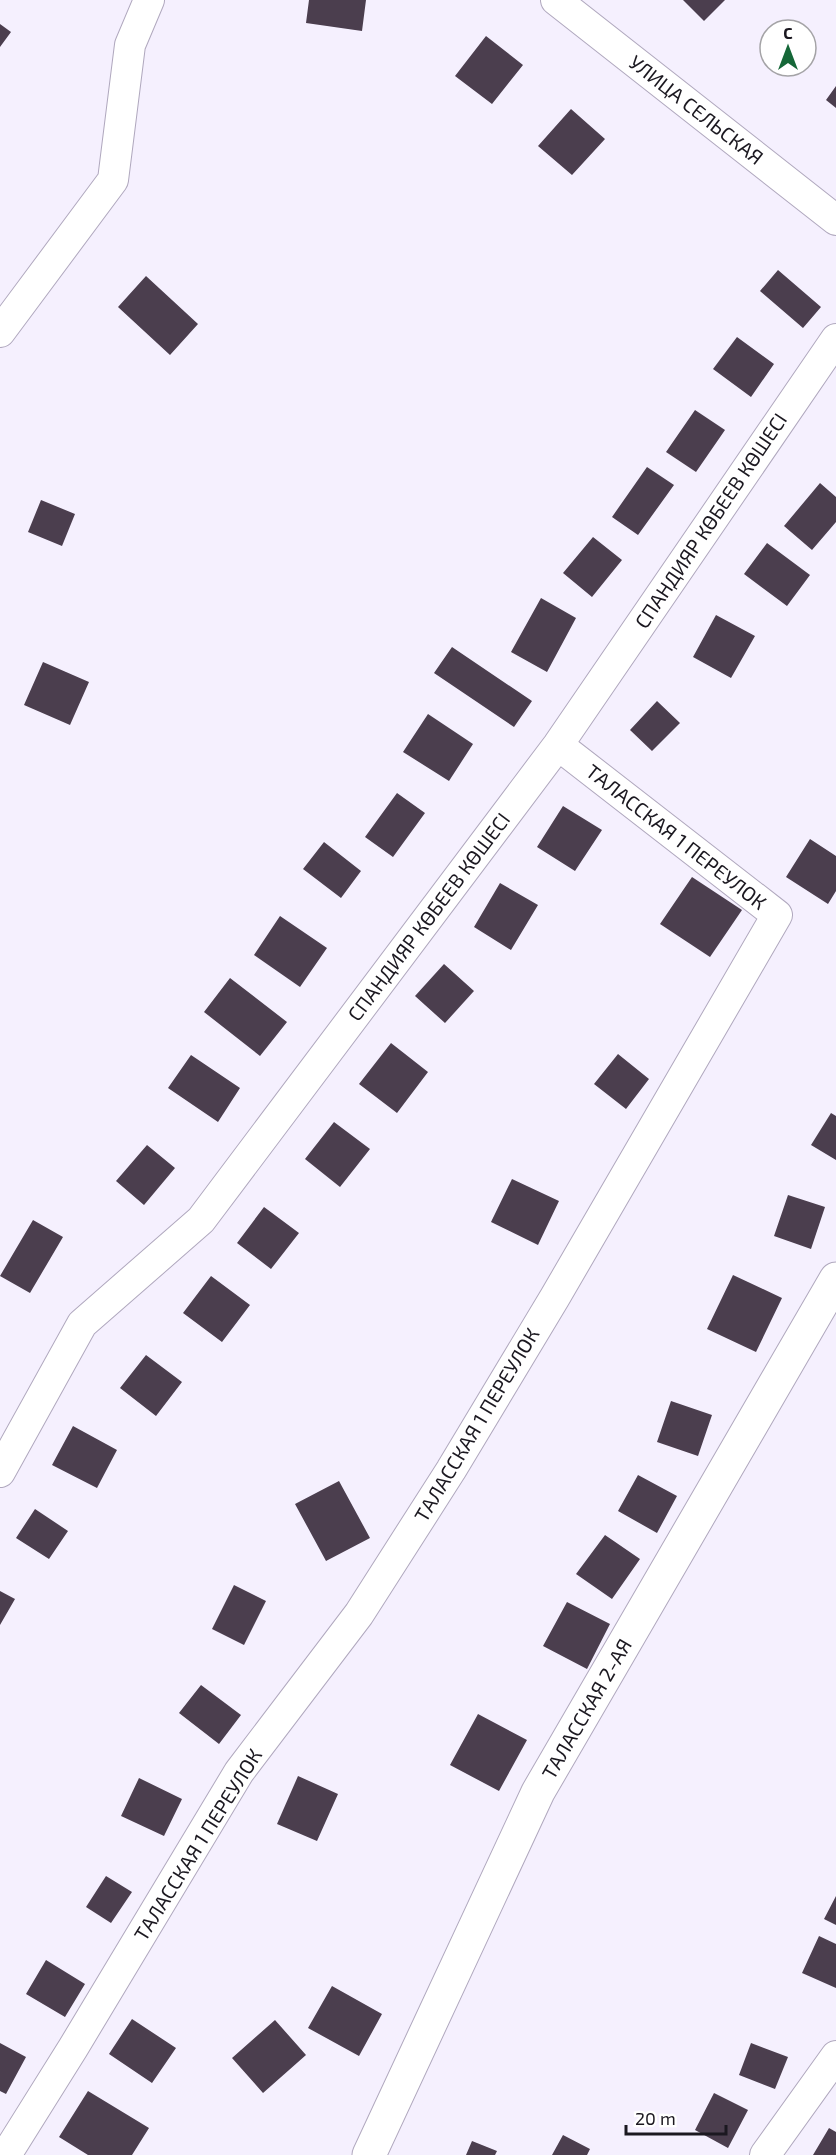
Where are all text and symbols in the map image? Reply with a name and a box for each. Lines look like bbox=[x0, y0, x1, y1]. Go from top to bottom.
north arrow bbox=[758, 18, 818, 78]
text: С bbox=[783, 23, 793, 42]
street label: УЛИЦА СЕЛЬСКАЯ bbox=[625, 49, 768, 169]
street label: СПАНДИЯР КӨБЕЕВ КӨШЕСІ bbox=[629, 408, 791, 633]
street label: ТАЛАССКАЯ 1 ПЕРЕУЛОК bbox=[582, 758, 771, 914]
street label: СПАНДИЯР КӨБЕЕВ КӨШЕСІ bbox=[342, 808, 514, 1025]
street label: ТАЛАССКАЯ 1 ПЕРЕУЛОК bbox=[409, 1323, 544, 1526]
street label: ТАЛАССКАЯ 2-АЯ bbox=[536, 1634, 636, 1783]
street label: ТАЛАССКАЯ 1 ПЕРЕУЛОК bbox=[128, 1744, 266, 1945]
scale bar bbox=[626, 2098, 726, 2136]
text: 20 m bbox=[635, 2107, 676, 2129]

